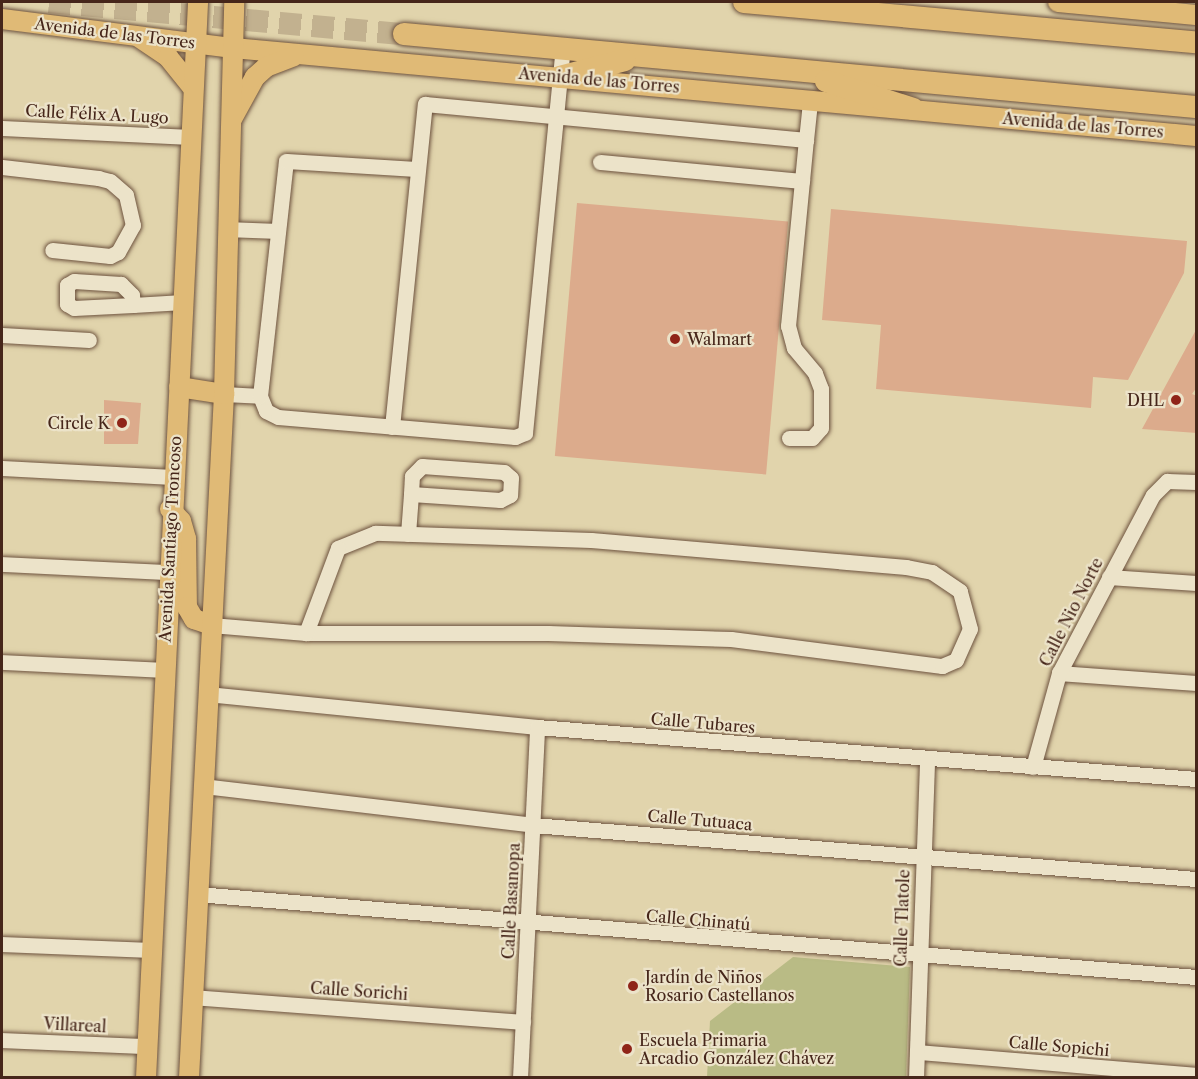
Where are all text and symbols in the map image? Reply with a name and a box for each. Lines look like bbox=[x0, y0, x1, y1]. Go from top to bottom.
street label: Avenida de las Torres bbox=[33, 14, 197, 52]
street label: Avenida de las Torres bbox=[517, 63, 681, 97]
street label: Calle Félix A. Lugo bbox=[24, 101, 170, 127]
street label: Avenida de las Torres bbox=[1001, 108, 1165, 142]
place label: Walmart bbox=[687, 329, 752, 349]
marker: Walmart bbox=[668, 332, 682, 346]
place label: DHL bbox=[1127, 390, 1164, 410]
marker: DHL bbox=[1169, 393, 1183, 407]
place label: Circle K bbox=[47, 413, 110, 433]
marker: Circle K bbox=[115, 416, 129, 430]
street label: Avenida Santiago Troncoso bbox=[155, 435, 185, 643]
street label: Calle Nio Norte bbox=[1035, 554, 1107, 670]
street label: Calle Tubares bbox=[650, 709, 756, 737]
street label: Calle Tutuaca bbox=[647, 806, 753, 834]
street label: Calle Basanopa bbox=[498, 842, 524, 960]
street label: Calle Tlatole bbox=[891, 869, 913, 967]
street label: Calle Chinatú bbox=[645, 906, 751, 934]
place label: Jardín de Niños Rosario Castellanos bbox=[645, 967, 794, 1005]
street label: Calle Sorichi bbox=[310, 978, 408, 1004]
marker: Jardín de Niños Rosario Castellanos bbox=[626, 979, 640, 993]
street label: Villareal bbox=[43, 1014, 107, 1036]
place label: Escuela Primaria Arcadio González Chávez bbox=[639, 1030, 834, 1068]
street label: Calle Sopichi bbox=[1008, 1032, 1110, 1060]
marker: Escuela Primaria Arcadio González Chávez bbox=[620, 1042, 634, 1056]

